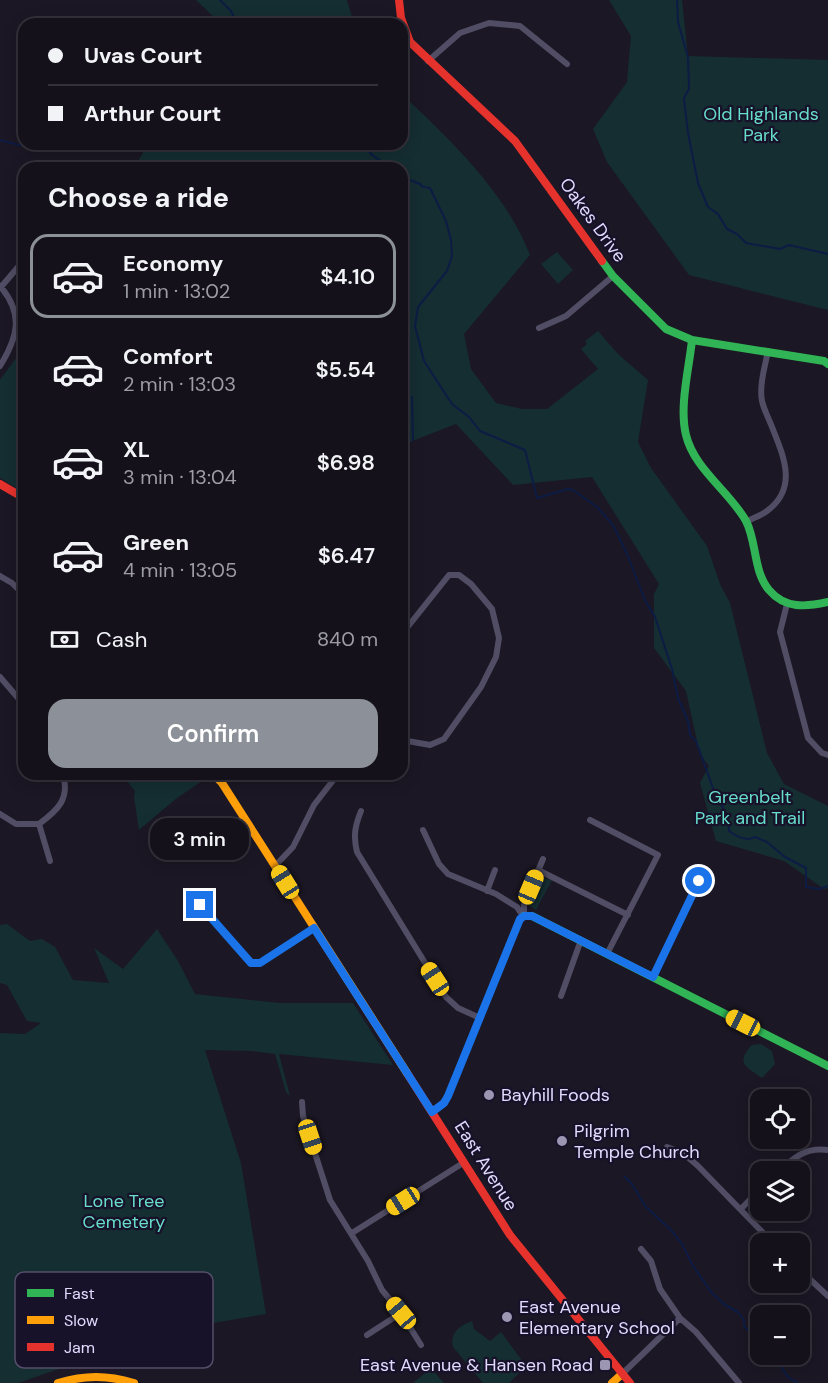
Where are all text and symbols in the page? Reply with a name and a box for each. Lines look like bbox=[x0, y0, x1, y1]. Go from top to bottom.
text: Uvas Court bbox=[84, 41, 202, 70]
text: Arthur Court bbox=[84, 99, 221, 128]
park label: Old Highlands Park bbox=[703, 102, 819, 147]
street label: Oakes Drive bbox=[554, 173, 632, 267]
text: Choose a ride bbox=[48, 180, 229, 215]
icon: car bbox=[51, 249, 105, 303]
text: Economy bbox=[123, 249, 223, 278]
text: $4.10 bbox=[320, 262, 375, 291]
text: 1 min · 13:02 bbox=[123, 278, 230, 304]
icon: car bbox=[51, 342, 105, 396]
text: Comfort bbox=[123, 342, 213, 371]
text: $5.54 bbox=[315, 355, 375, 384]
text: 2 min · 13:03 bbox=[123, 371, 236, 397]
icon: car bbox=[51, 435, 105, 489]
text: XL bbox=[123, 435, 150, 464]
text: $6.98 bbox=[317, 448, 375, 477]
text: 3 min · 13:04 bbox=[123, 464, 237, 490]
icon: car bbox=[51, 528, 105, 582]
text: Green bbox=[123, 528, 189, 557]
text: $6.47 bbox=[318, 541, 375, 570]
text: 4 min · 13:05 bbox=[123, 557, 237, 583]
icon: cash bbox=[48, 623, 81, 656]
text: Cash bbox=[96, 625, 147, 654]
text: 840 m bbox=[317, 626, 378, 652]
button: Confirm bbox=[48, 699, 378, 768]
park label: Greenbelt Park and Trail bbox=[695, 785, 805, 830]
callout: 3 min bbox=[150, 818, 250, 860]
text: 3 min bbox=[173, 826, 226, 852]
car bbox=[268, 862, 302, 902]
car bbox=[516, 867, 546, 907]
route start bbox=[685, 867, 712, 894]
route end bbox=[186, 891, 213, 918]
car bbox=[418, 959, 452, 999]
car bbox=[723, 1007, 763, 1039]
place label: Bayhill Foods bbox=[501, 1083, 610, 1107]
marker: Bayhill Foods bbox=[482, 1088, 496, 1102]
map controls bbox=[750, 1089, 810, 1365]
button: locate bbox=[750, 1089, 810, 1149]
car bbox=[296, 1117, 324, 1157]
street label: East Avenue bbox=[449, 1117, 523, 1215]
place label: Pilgrim Temple Church bbox=[574, 1119, 700, 1164]
marker: Pilgrim Temple Church bbox=[555, 1134, 569, 1148]
button: layers bbox=[750, 1161, 810, 1221]
car bbox=[383, 1184, 423, 1218]
park label: Lone Tree Cemetery bbox=[83, 1189, 165, 1234]
button: + bbox=[750, 1233, 810, 1293]
legend bbox=[15, 1272, 213, 1368]
text: Fast bbox=[64, 1283, 95, 1304]
car bbox=[383, 1293, 419, 1333]
place label: East Avenue Elementary School bbox=[519, 1295, 675, 1340]
button: − bbox=[750, 1305, 810, 1365]
text: Slow bbox=[64, 1310, 98, 1331]
marker: East Avenue Elementary School bbox=[500, 1310, 514, 1324]
text: Jam bbox=[64, 1337, 95, 1358]
place label: East Avenue & Hansen Road bbox=[360, 1353, 593, 1377]
marker: East Avenue & Hansen Road bbox=[598, 1358, 612, 1372]

